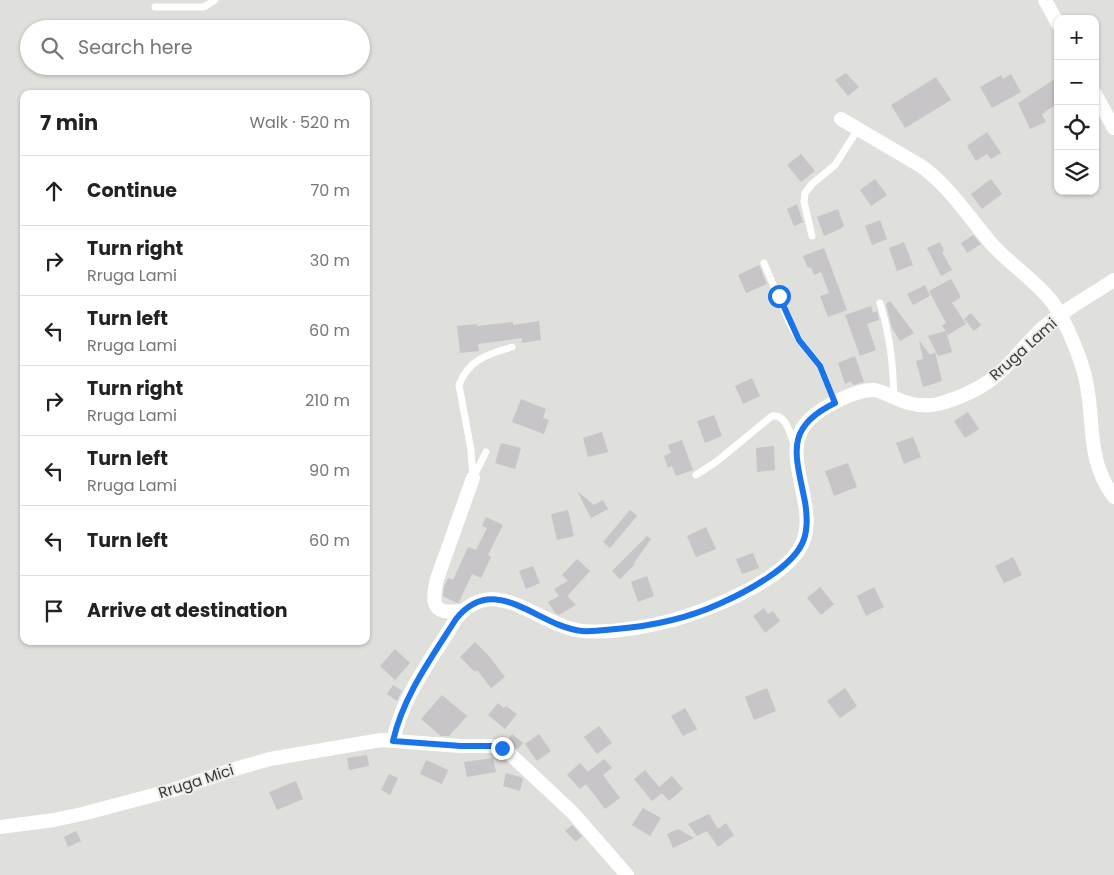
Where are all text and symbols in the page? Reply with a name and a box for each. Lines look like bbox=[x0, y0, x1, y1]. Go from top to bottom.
map controls bbox=[1054, 15, 1099, 195]
button: + bbox=[1054, 15, 1099, 60]
search box bbox=[20, 20, 370, 75]
icon: search bbox=[38, 34, 66, 62]
text: Search here bbox=[78, 34, 192, 61]
button: − bbox=[1054, 60, 1099, 105]
button: locate bbox=[1054, 105, 1099, 150]
text: 7 min bbox=[40, 108, 98, 137]
text: Walk · 520 m bbox=[249, 111, 350, 134]
button: layers bbox=[1054, 150, 1099, 195]
icon: ahead bbox=[40, 177, 68, 205]
text: Continue bbox=[87, 177, 177, 204]
text: 70 m bbox=[310, 179, 350, 202]
text: Turn right bbox=[87, 235, 183, 262]
icon: right bbox=[40, 247, 68, 275]
text: 30 m bbox=[310, 249, 350, 272]
text: Rruga Lami bbox=[87, 264, 177, 287]
route start bbox=[768, 285, 791, 308]
text: Turn left bbox=[87, 305, 168, 332]
street label: Rruga Lami bbox=[985, 313, 1061, 385]
icon: left bbox=[40, 317, 68, 345]
text: 60 m bbox=[309, 319, 350, 342]
text: Rruga Lami bbox=[87, 334, 177, 357]
text: Turn right bbox=[87, 375, 183, 402]
icon: right bbox=[40, 387, 68, 415]
text: 210 m bbox=[305, 389, 350, 412]
text: Rruga Lami bbox=[87, 404, 177, 427]
text: Turn left bbox=[87, 445, 168, 472]
icon: left bbox=[40, 457, 68, 485]
text: 90 m bbox=[309, 459, 350, 482]
text: Rruga Lami bbox=[87, 474, 177, 497]
icon: left bbox=[40, 527, 68, 555]
text: Turn left bbox=[87, 527, 168, 554]
text: 60 m bbox=[309, 529, 350, 552]
icon: arrive bbox=[40, 597, 68, 625]
text: Arrive at destination bbox=[87, 597, 288, 624]
route end bbox=[491, 737, 514, 760]
street label: Rruga Mici bbox=[156, 759, 236, 803]

